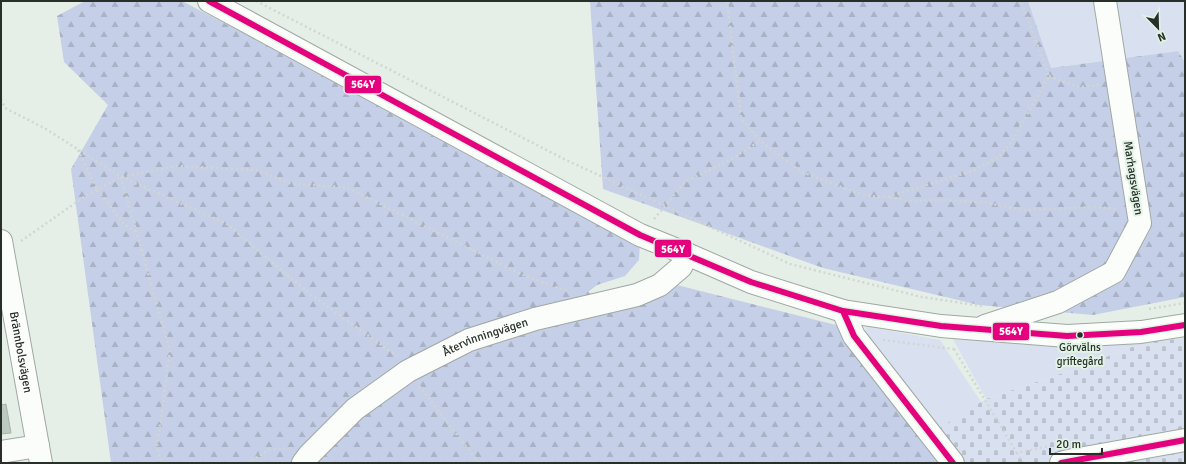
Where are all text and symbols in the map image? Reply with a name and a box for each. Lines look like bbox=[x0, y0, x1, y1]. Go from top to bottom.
north arrow bbox=[1138, 8, 1178, 48]
text: N bbox=[1156, 29, 1168, 44]
line badge: 564Y bbox=[344, 75, 382, 94]
text: 564Y bbox=[351, 78, 375, 91]
street label: Marhagsvägen bbox=[1120, 140, 1146, 216]
line badge: 564Y bbox=[654, 239, 692, 258]
text: 564Y bbox=[661, 243, 685, 256]
street label: Brännbolsvägen bbox=[6, 310, 36, 394]
street label: Återvinningvägen bbox=[440, 314, 530, 360]
line badge: 564Y bbox=[992, 322, 1030, 341]
text: 564Y bbox=[999, 325, 1023, 338]
marker: Görvälns griftegård bbox=[1075, 330, 1085, 340]
place label: Görvälns griftegård bbox=[1057, 341, 1104, 368]
scale bar bbox=[1050, 430, 1102, 456]
text: 20 m bbox=[1056, 437, 1081, 452]

